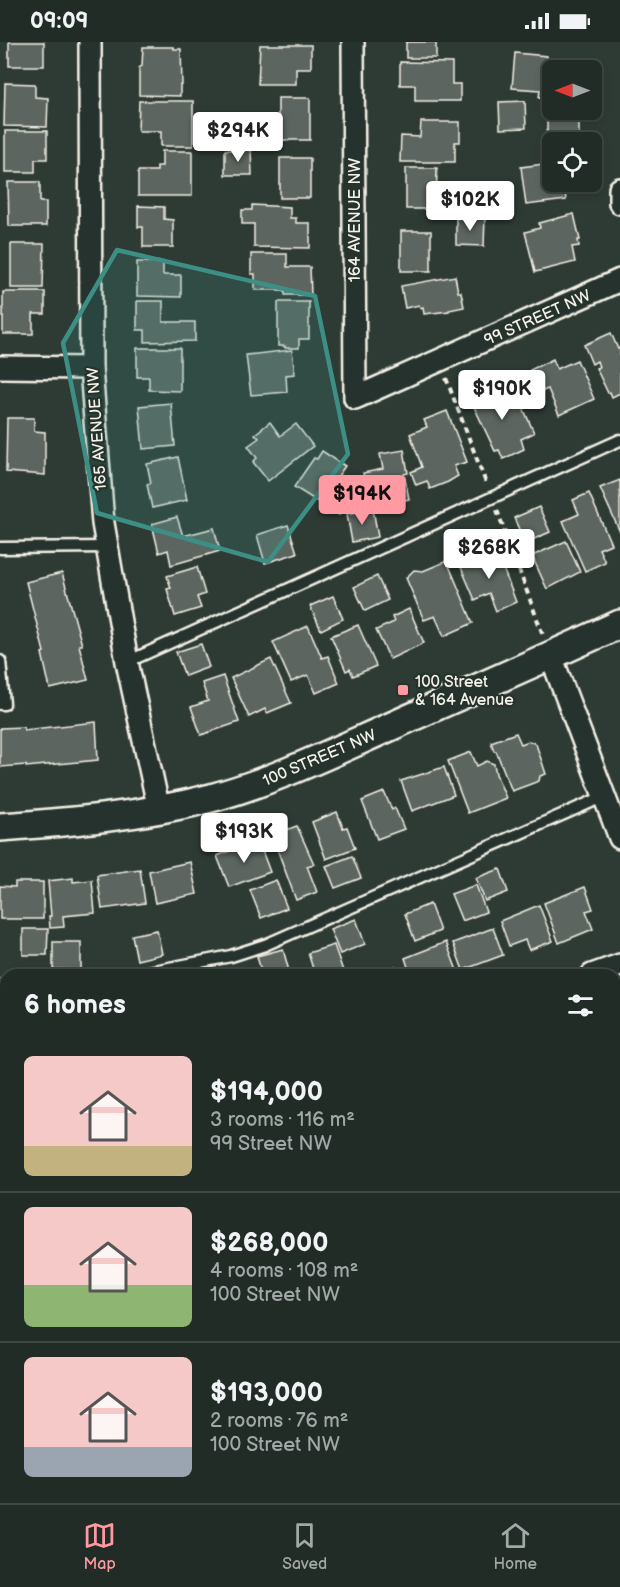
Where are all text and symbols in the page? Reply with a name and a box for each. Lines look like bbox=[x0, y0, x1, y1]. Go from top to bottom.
text: 09:09 bbox=[30, 8, 88, 35]
north arrow bbox=[542, 60, 602, 120]
map controls bbox=[542, 60, 602, 192]
pin: $294K bbox=[196, 112, 280, 163]
text: $294K bbox=[207, 119, 269, 143]
button: locate bbox=[542, 132, 602, 192]
street label: 164 AVENUE NW bbox=[346, 157, 365, 282]
pin: $102K bbox=[428, 181, 512, 232]
text: $102K bbox=[440, 188, 500, 212]
street label: 99 STREET NW bbox=[481, 286, 594, 350]
street label: 165 AVENUE NW bbox=[84, 366, 111, 491]
pin: $190K bbox=[460, 370, 544, 421]
text: $190K bbox=[472, 377, 532, 401]
pin: $194K bbox=[320, 475, 404, 526]
text: $194K bbox=[333, 482, 391, 506]
pin: $268K bbox=[447, 529, 531, 580]
text: $268K bbox=[458, 536, 520, 560]
place label: 100 Street & 164 Avenue bbox=[415, 673, 514, 710]
marker: 100 Street & 164 Avenue bbox=[396, 683, 410, 697]
street label: 100 STREET NW bbox=[260, 726, 379, 791]
pin: $193K bbox=[202, 813, 286, 864]
text: $193K bbox=[215, 820, 273, 844]
icon: filters bbox=[564, 989, 597, 1022]
text: 6 homes bbox=[24, 990, 126, 1021]
text: $194,000 bbox=[210, 1077, 323, 1108]
icon: home bbox=[72, 1080, 144, 1152]
text: 3 rooms · 116 m² bbox=[210, 1108, 355, 1132]
text: 99 Street NW bbox=[210, 1132, 332, 1156]
text: $268,000 bbox=[210, 1228, 328, 1259]
icon: home bbox=[72, 1231, 144, 1303]
text: 4 rooms · 108 m² bbox=[210, 1259, 358, 1283]
text: 100 Street NW bbox=[210, 1283, 340, 1307]
text: $193,000 bbox=[210, 1378, 323, 1409]
icon: home bbox=[72, 1381, 144, 1453]
text: 2 rooms · 76 m² bbox=[210, 1409, 348, 1433]
text: 100 Street NW bbox=[210, 1433, 340, 1457]
tab: Map bbox=[83, 1519, 116, 1574]
tab: Saved bbox=[282, 1519, 327, 1574]
tab: Home bbox=[493, 1519, 537, 1574]

